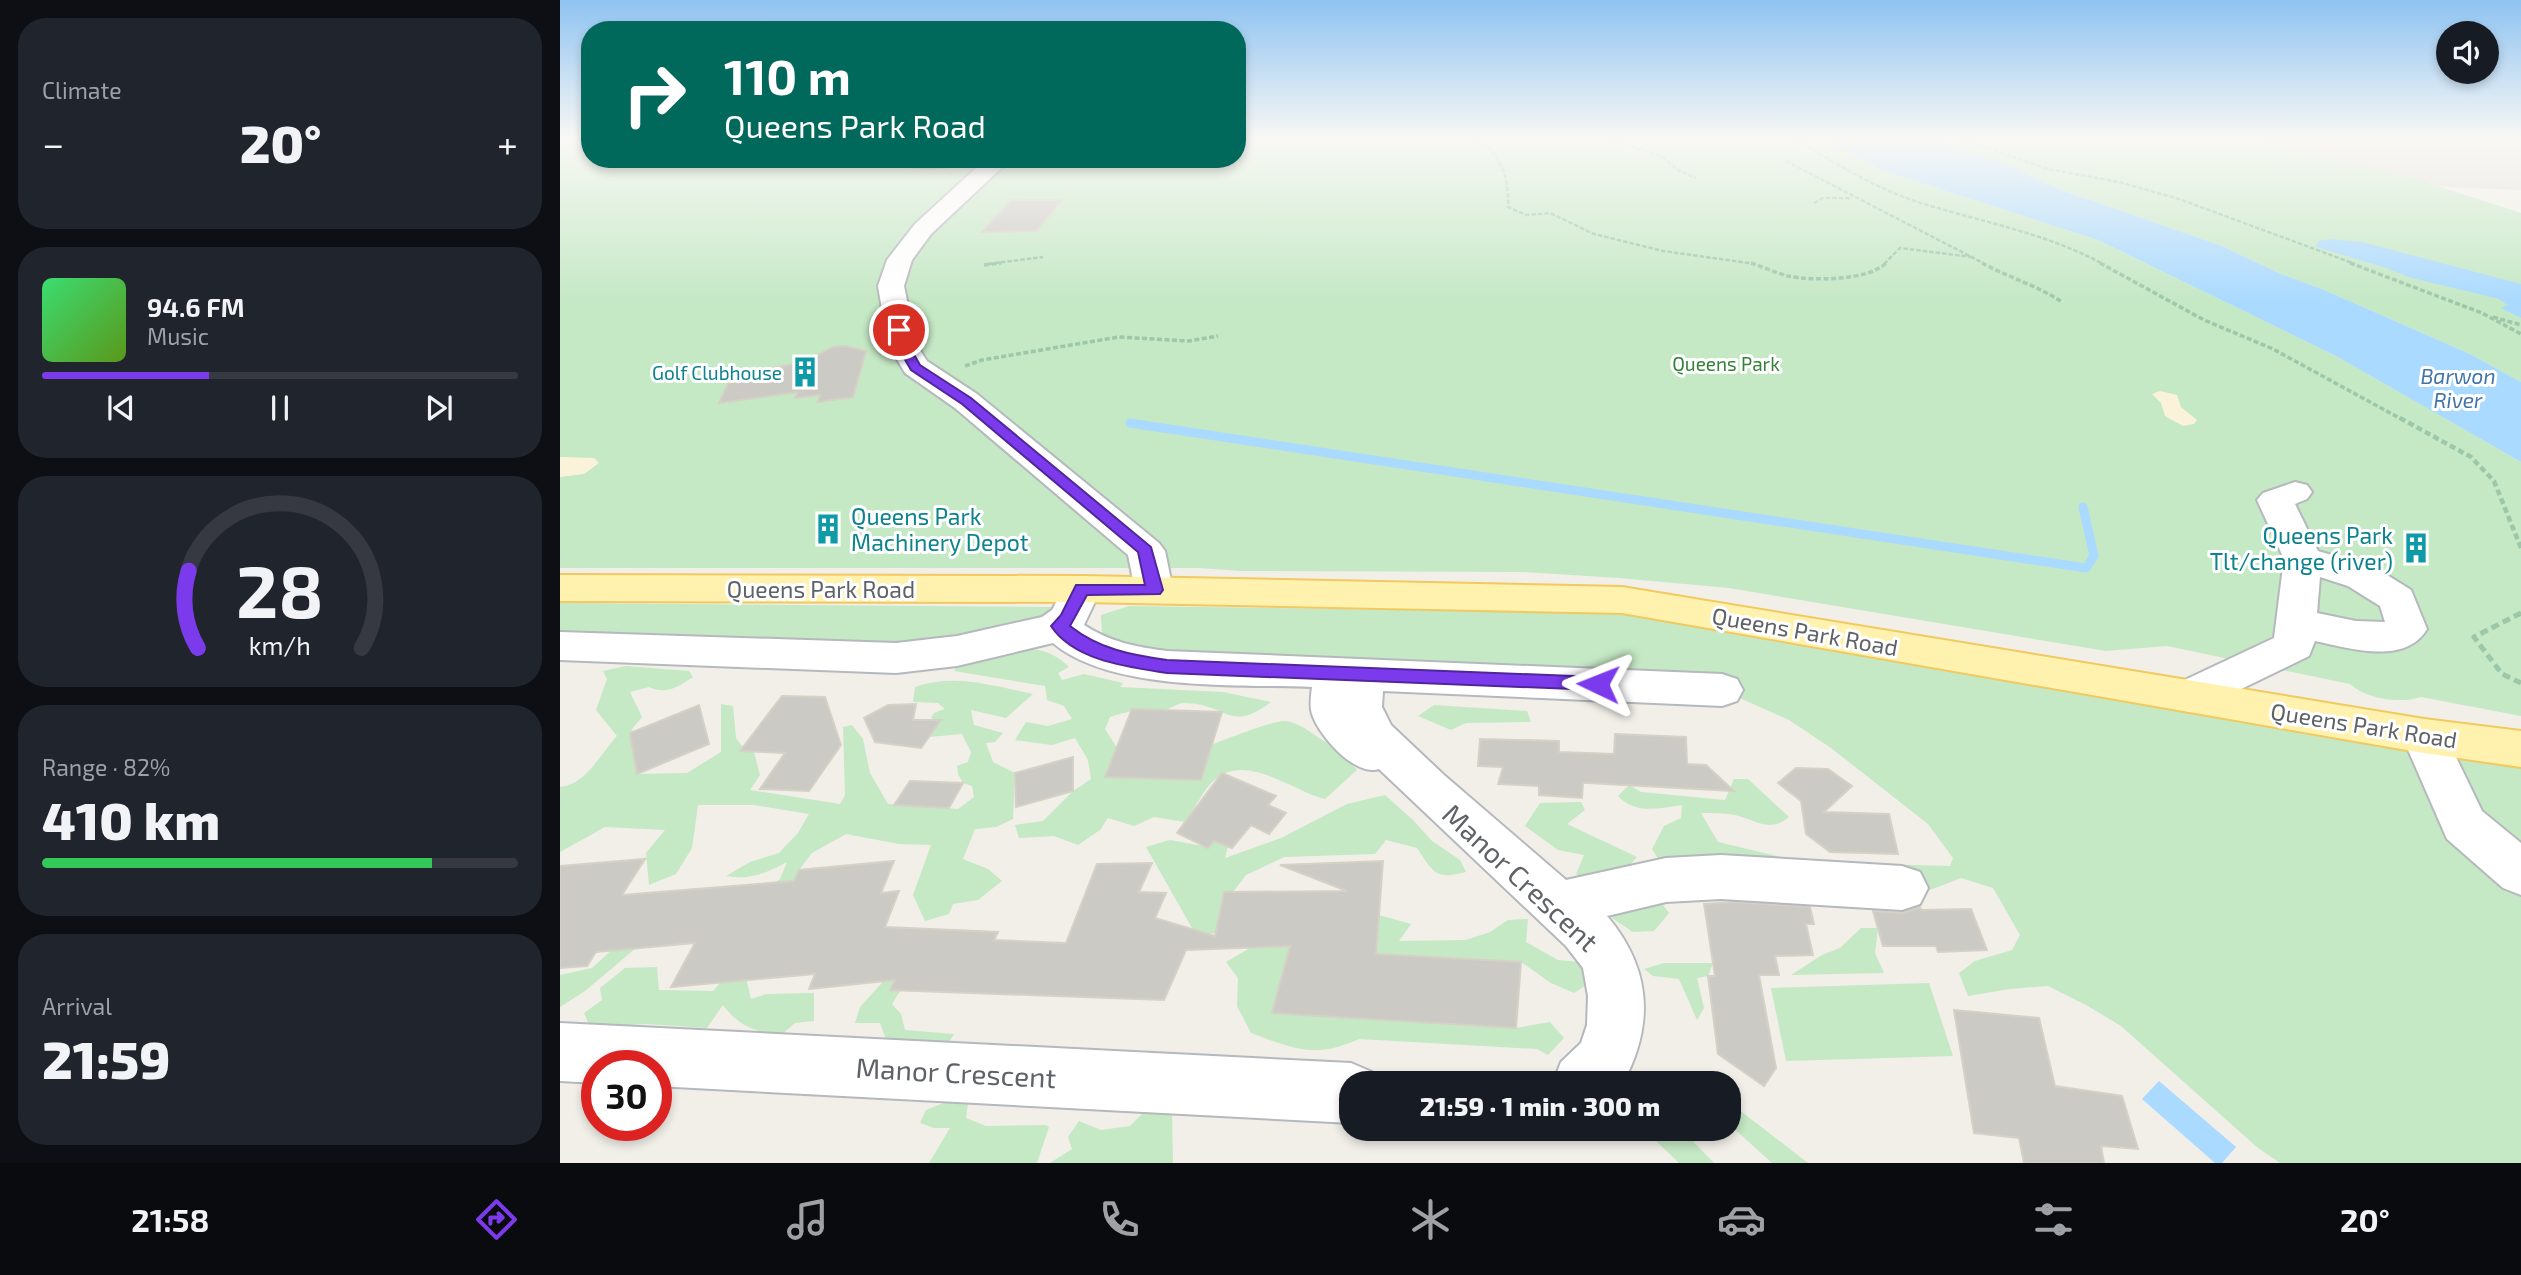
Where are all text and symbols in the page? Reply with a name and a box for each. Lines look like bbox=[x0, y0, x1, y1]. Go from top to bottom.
map controls bbox=[2436, 21, 2499, 84]
button: sound bbox=[2436, 21, 2499, 84]
text: 110 m bbox=[724, 46, 851, 105]
icon: right bbox=[609, 49, 700, 140]
text: Climate bbox=[42, 76, 122, 104]
text: Queens Park Road bbox=[724, 106, 986, 144]
text: 20° bbox=[240, 111, 321, 173]
text: − bbox=[42, 120, 64, 166]
text: + bbox=[497, 120, 518, 166]
text: 94.6 FM bbox=[147, 291, 244, 322]
pin bbox=[869, 300, 929, 360]
icon: arrive bbox=[880, 311, 918, 349]
text: Music bbox=[147, 322, 209, 350]
park label: Queens Park bbox=[1672, 352, 1780, 375]
building icon: Golf Clubhouse bbox=[788, 355, 822, 389]
place label: Golf Clubhouse bbox=[652, 361, 782, 384]
water label: Barwon River bbox=[2420, 363, 2496, 412]
icon: previous bbox=[102, 389, 140, 427]
icon: pause bbox=[261, 389, 299, 427]
icon: next bbox=[420, 389, 458, 427]
place label: Queens Park Machinery Depot bbox=[851, 502, 1029, 556]
building icon: Queens Park Machinery Depot bbox=[811, 512, 845, 546]
place label: Queens Park Tlt/change (river) bbox=[2210, 521, 2393, 575]
building icon: Queens Park Tlt/change (river) bbox=[2399, 531, 2433, 565]
text: 28 bbox=[236, 545, 324, 633]
street label: Queens Park Road bbox=[727, 575, 915, 603]
street label: Queens Park Road bbox=[1710, 601, 1900, 661]
text: km/h bbox=[249, 629, 311, 659]
position arrow bbox=[1561, 647, 1635, 721]
street label: Queens Park Road bbox=[2269, 696, 2459, 754]
text: Range · 82% bbox=[42, 753, 170, 781]
text: 410 km bbox=[42, 788, 220, 850]
street label: Manor Crescent bbox=[1436, 796, 1606, 958]
text: Arrival bbox=[42, 992, 112, 1020]
text: 21:59 bbox=[42, 1027, 171, 1089]
speed limit sign: 30 bbox=[581, 1050, 672, 1141]
street label: Manor Crescent bbox=[855, 1050, 1057, 1094]
text: 21:59 · 1 min · 300 m bbox=[1420, 1090, 1660, 1121]
icon: directions bbox=[472, 1195, 521, 1244]
icon: music bbox=[783, 1195, 832, 1244]
icon: phone bbox=[1095, 1195, 1144, 1244]
icon: climate bbox=[1406, 1195, 1455, 1244]
icon: car bbox=[1717, 1195, 1766, 1244]
icon: filters bbox=[2029, 1195, 2078, 1244]
text: 21:58 bbox=[131, 1200, 209, 1238]
text: 20° bbox=[2340, 1200, 2390, 1238]

